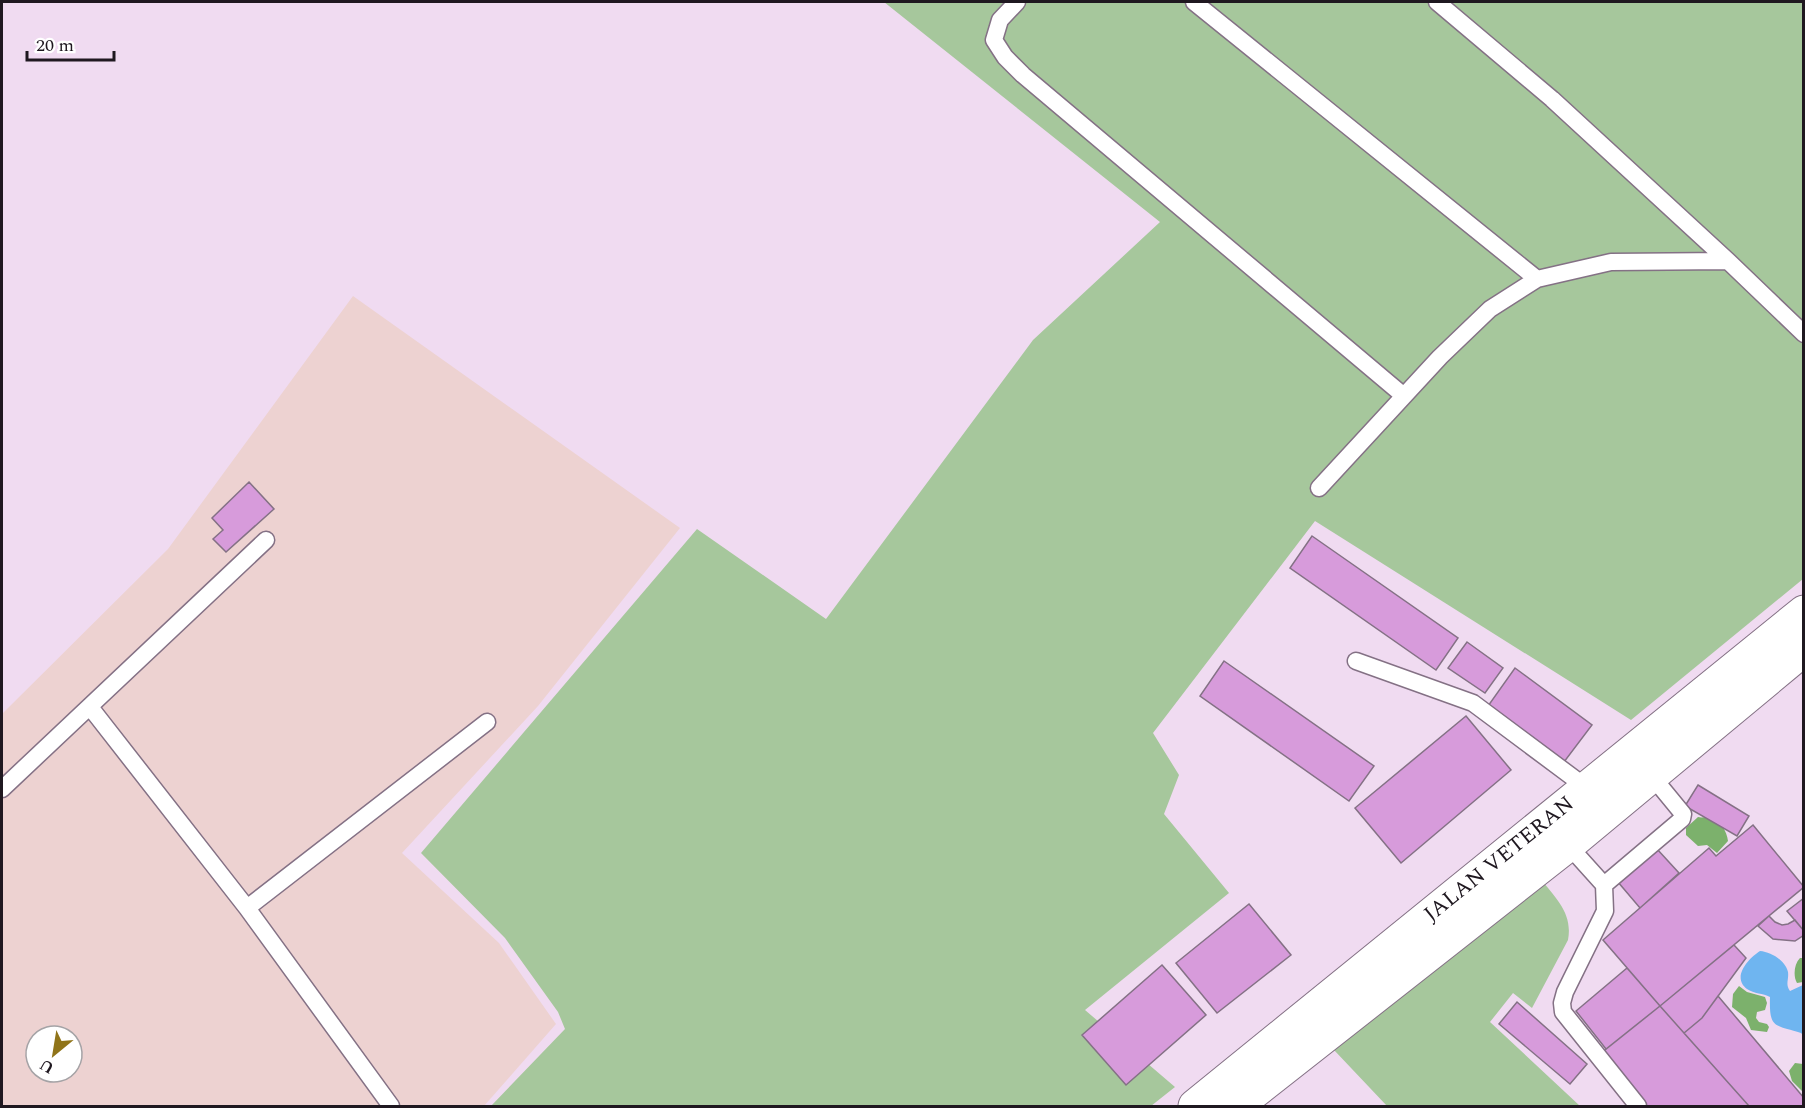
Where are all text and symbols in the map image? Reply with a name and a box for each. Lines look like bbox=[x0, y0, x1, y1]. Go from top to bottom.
scale bar bbox=[27, 24, 114, 62]
text: 20 m bbox=[36, 32, 74, 59]
street label: JALAN VETERAN bbox=[1416, 788, 1582, 930]
north arrow bbox=[24, 1024, 84, 1084]
text: U bbox=[35, 1052, 59, 1080]

